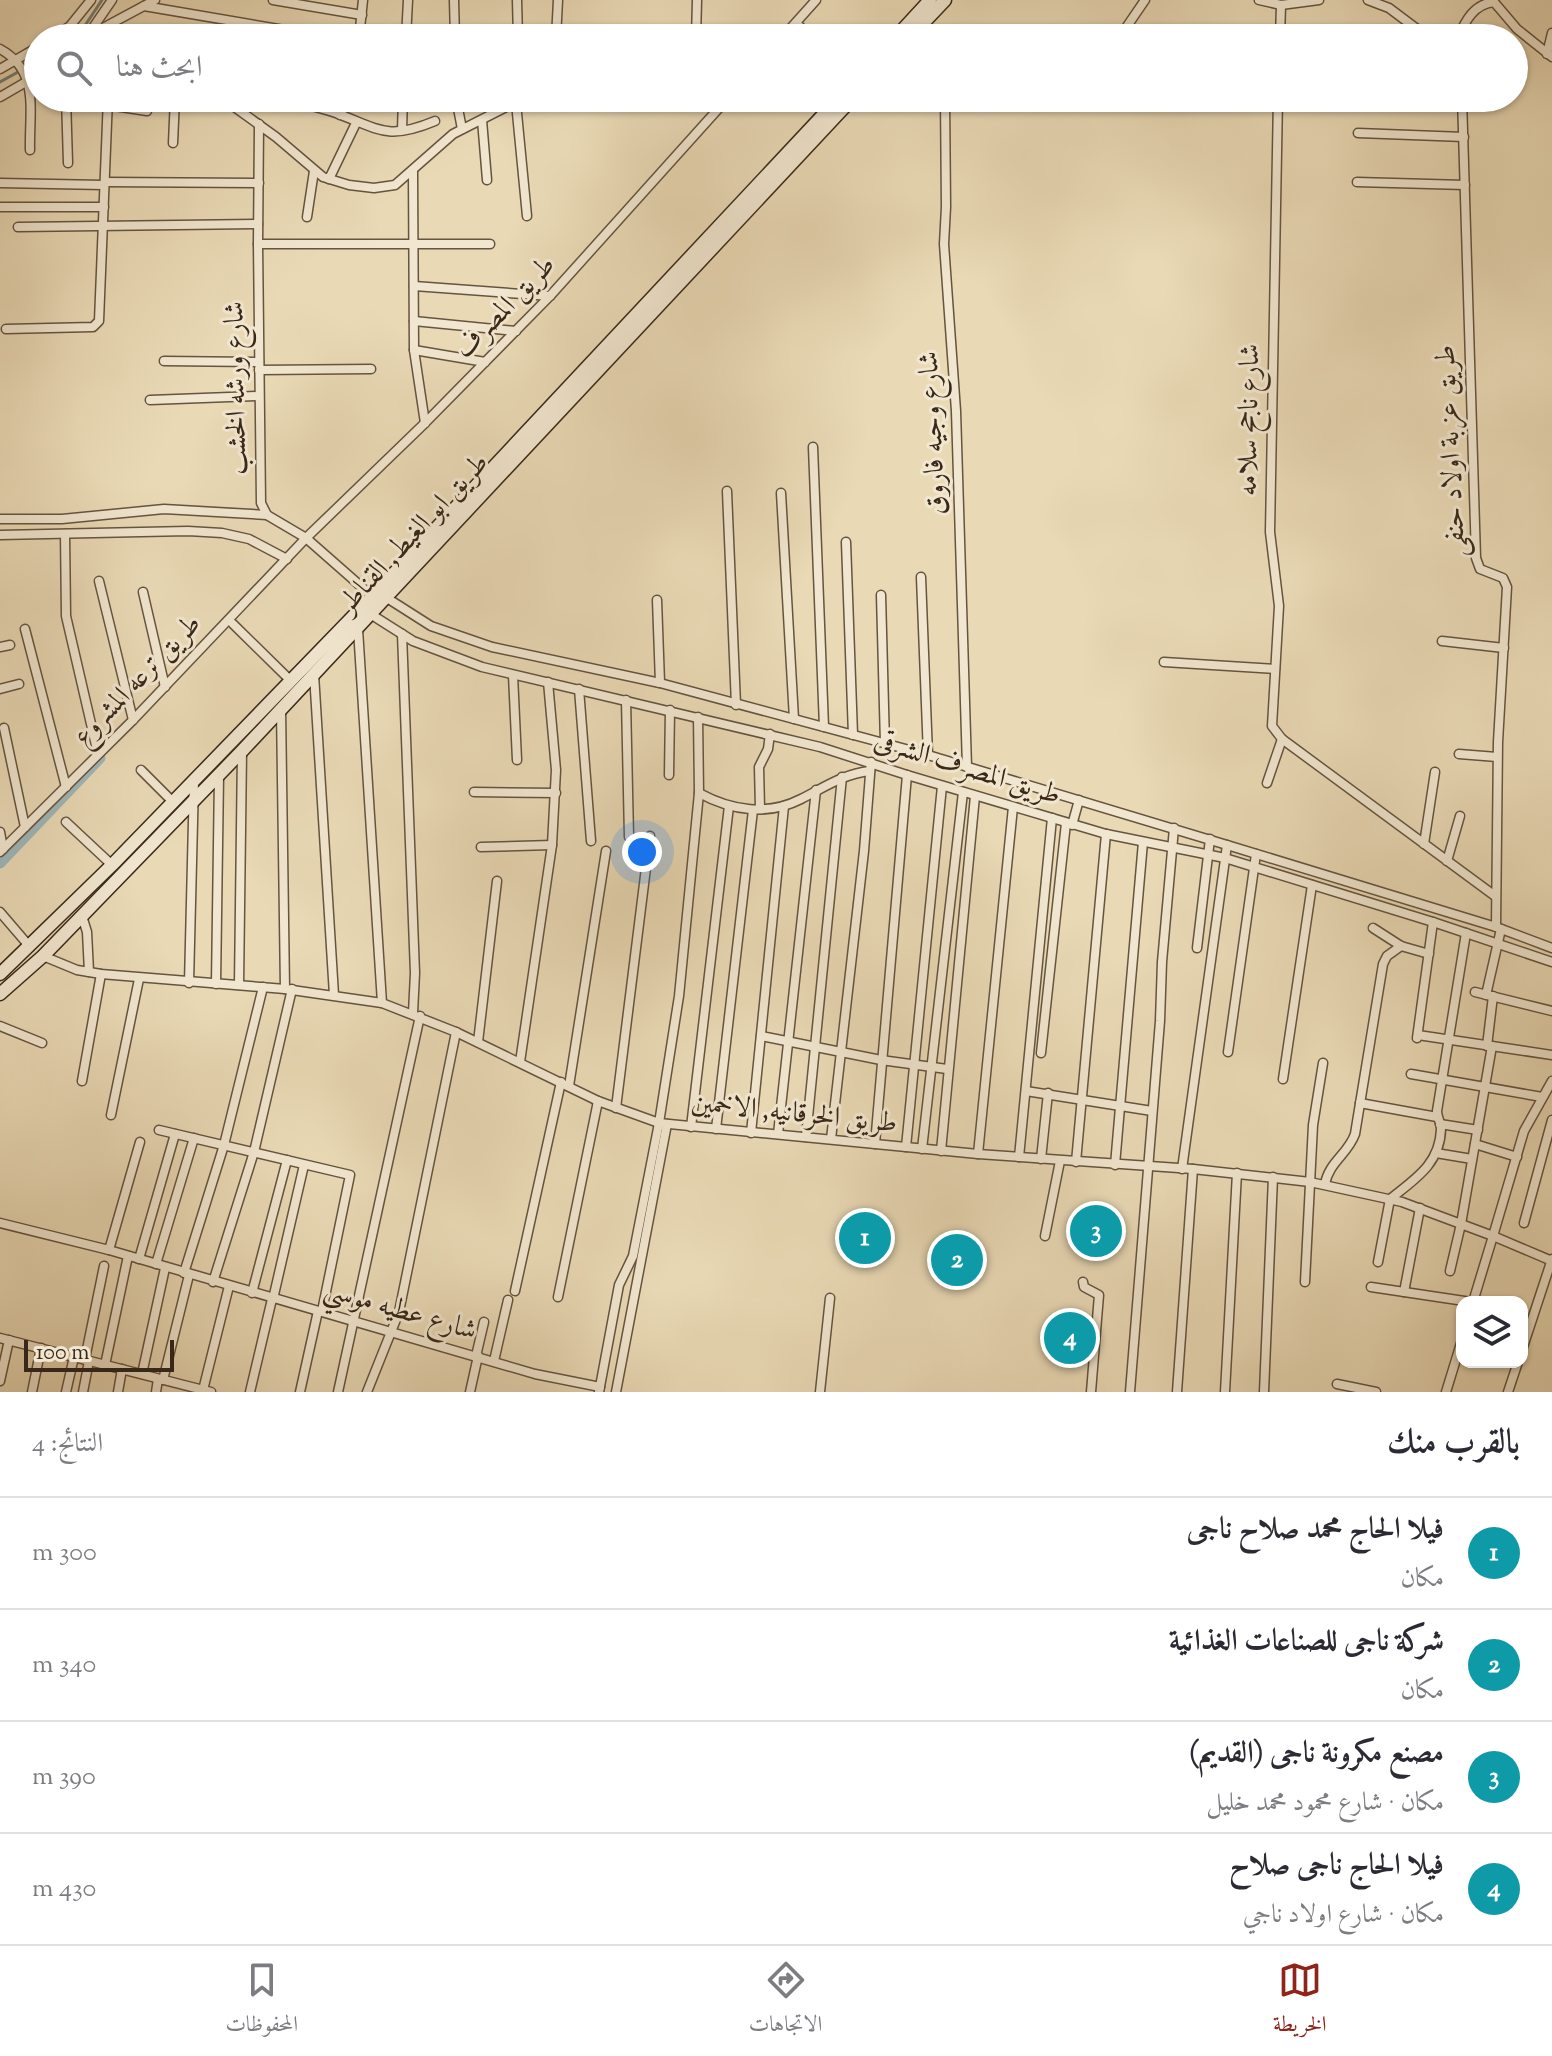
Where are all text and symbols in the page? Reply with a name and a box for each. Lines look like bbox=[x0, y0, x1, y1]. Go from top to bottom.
search box bbox=[24, 24, 1528, 112]
icon: search bbox=[52, 46, 96, 90]
text: ابحث هنا bbox=[116, 47, 202, 90]
street label: طريق المصرف bbox=[446, 247, 566, 369]
street label: شارع ورشه الخشب bbox=[215, 301, 260, 475]
street label: شارع ناجح سلامه bbox=[1229, 343, 1273, 497]
street label: طريق عزبة اولاد حنفى bbox=[1426, 344, 1478, 558]
street label: شارع وجيه فاروق bbox=[910, 350, 959, 516]
street label: طريق ابو الغيط, القناطر bbox=[327, 445, 499, 625]
street label: طريق ترعه المشروع bbox=[65, 606, 212, 757]
street label: طريق المصرف الشرقى bbox=[869, 722, 1065, 816]
your location bbox=[622, 832, 662, 872]
street label: طريق الخرقانيه, الاخمين bbox=[689, 1083, 899, 1145]
pin: 3 bbox=[1070, 1201, 1122, 1261]
pin: 1 bbox=[839, 1208, 891, 1268]
pin: 2 bbox=[931, 1230, 983, 1290]
street label: شارع عطيه موسي bbox=[318, 1270, 481, 1356]
map controls bbox=[1456, 1296, 1528, 1368]
button: layers bbox=[1456, 1296, 1528, 1368]
pin: 4 bbox=[1044, 1308, 1096, 1368]
scale bar bbox=[24, 1336, 174, 1372]
text: 100 m bbox=[36, 1338, 89, 1370]
text: بالقرب منك bbox=[1387, 1419, 1520, 1468]
text: النتائج: 4 bbox=[32, 1426, 103, 1463]
text: فيلا الحاج محمد صلاح ناجى bbox=[1187, 1509, 1444, 1552]
text: 300 m bbox=[32, 1535, 97, 1572]
text: 1 bbox=[1490, 1535, 1498, 1572]
text: مكان bbox=[1400, 1561, 1444, 1598]
text: شركة ناجى للصناعات الغذائية bbox=[1169, 1621, 1444, 1664]
text: 340 m bbox=[32, 1647, 96, 1684]
text: 2 bbox=[1488, 1647, 1500, 1684]
text: مكان bbox=[1400, 1673, 1444, 1710]
text: مصنع مكرونة ناجى (القديم) bbox=[1189, 1733, 1444, 1776]
text: 390 m bbox=[32, 1759, 96, 1796]
text: 3 bbox=[1489, 1759, 1499, 1796]
text: مكان · شارع محمود محمد خليل bbox=[1206, 1785, 1444, 1822]
text: فيلا الحاج ناجى صلاح bbox=[1229, 1845, 1444, 1888]
text: 430 m bbox=[32, 1871, 96, 1908]
text: 4 bbox=[1487, 1871, 1501, 1908]
text: مكان · شارع اولاد ناجي bbox=[1243, 1897, 1444, 1934]
tab: المحفوظات bbox=[225, 1958, 298, 2045]
tab: الاتجاهات bbox=[749, 1958, 822, 2045]
tab: الخريطة bbox=[1273, 1958, 1327, 2045]

